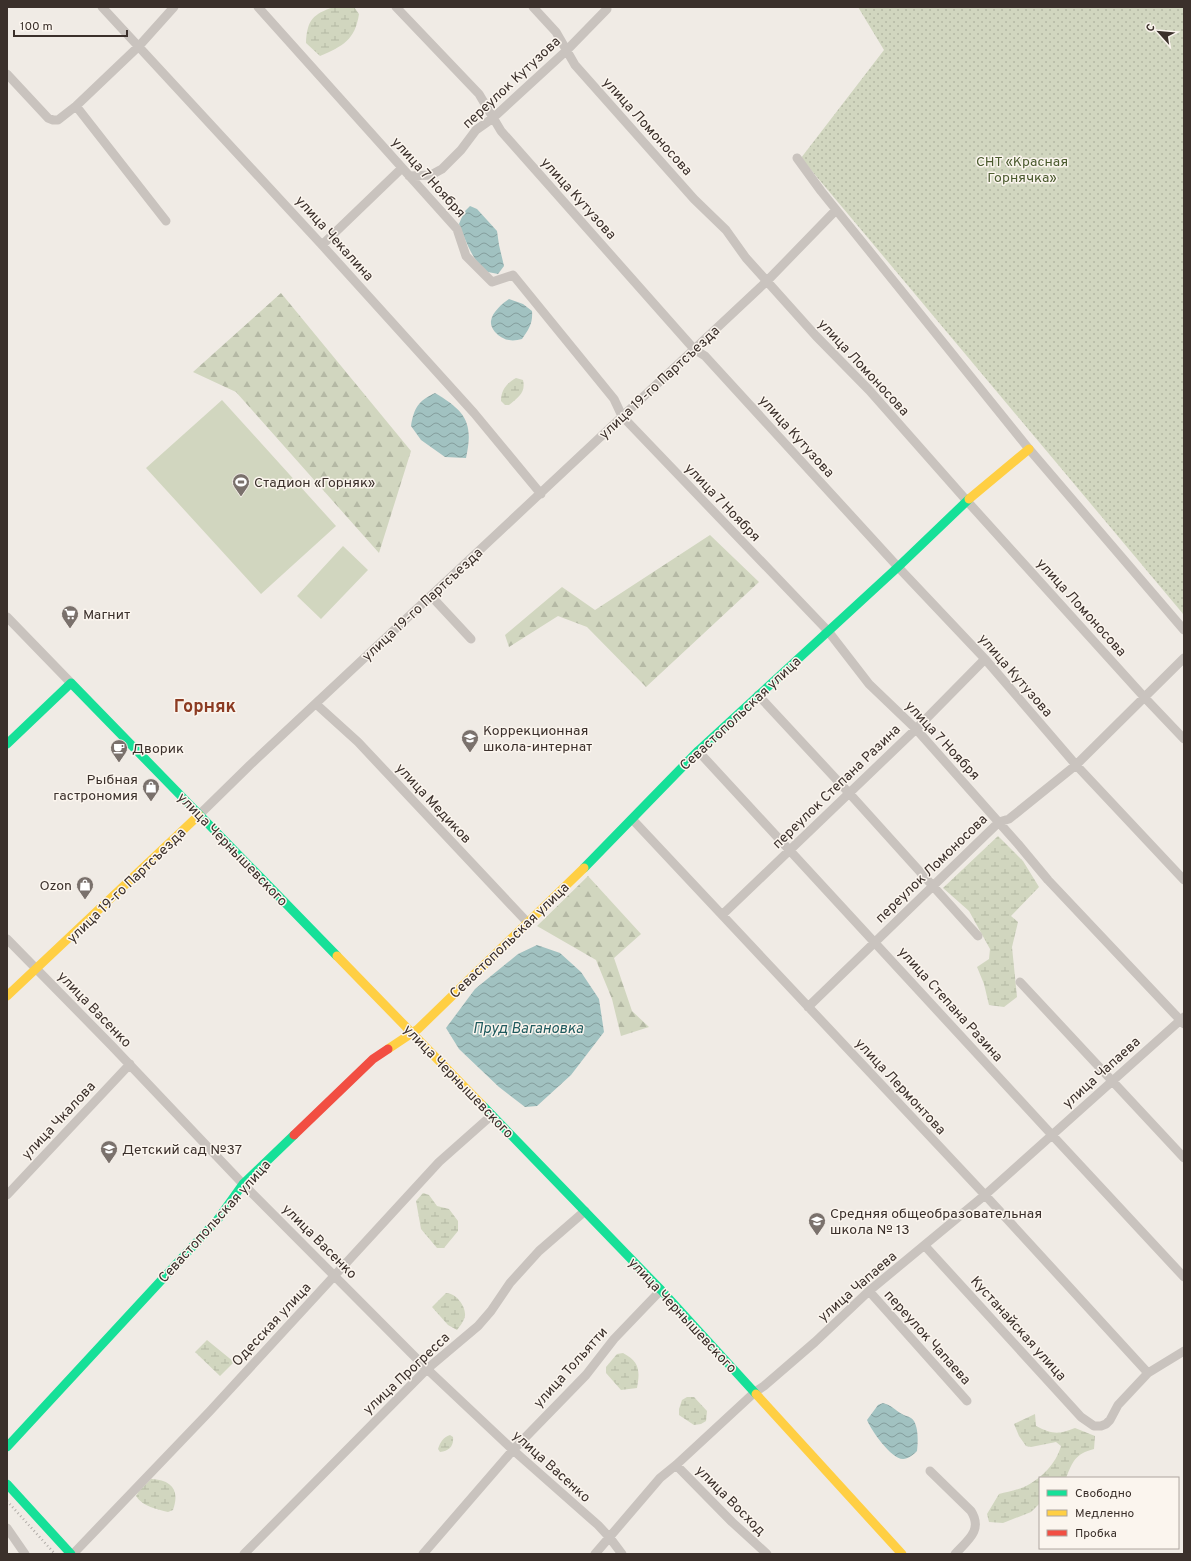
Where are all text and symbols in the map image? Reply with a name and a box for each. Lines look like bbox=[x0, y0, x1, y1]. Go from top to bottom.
scale bar bbox=[14, 12, 127, 38]
north arrow bbox=[1139, 12, 1179, 52]
text: 100 m bbox=[20, 19, 53, 35]
text: С bbox=[1143, 22, 1159, 34]
street label: переулок Кутузова bbox=[460, 33, 564, 133]
street label: улица Ломоносова bbox=[598, 74, 695, 180]
street label: улица 7 Ноября bbox=[387, 134, 468, 222]
street label: улица Кутузова bbox=[537, 154, 619, 244]
park label: СНТ «Красная Горнячка» bbox=[976, 154, 1068, 187]
street label: улица Чекалина bbox=[291, 193, 377, 285]
street label: улица Ломоносова bbox=[814, 316, 912, 420]
street label: улица 19-го Партсъезда bbox=[596, 323, 724, 443]
street label: улица Кутузова bbox=[755, 392, 837, 482]
street label: улица 7 Ноября bbox=[680, 460, 764, 546]
sports icon: Стадион «Горняк» bbox=[231, 472, 251, 497]
place label: Стадион «Горняк» bbox=[254, 475, 375, 492]
street label: улица 19-го Партсъезда bbox=[359, 545, 487, 665]
street label: улица Ломоносова bbox=[1032, 555, 1129, 661]
supermarket icon: Магнит bbox=[60, 604, 80, 629]
place label: Магнит bbox=[83, 607, 130, 624]
street label: улица Кутузова bbox=[974, 631, 1056, 721]
street label: Севастопольская улица bbox=[677, 653, 805, 775]
district label: Горняк bbox=[174, 696, 237, 719]
street label: улица 7 Ноября bbox=[901, 698, 983, 784]
street label: переулок Степана Разина bbox=[769, 721, 905, 853]
place label: Коррекционная школа-интернат bbox=[483, 723, 592, 756]
school or university icon: Коррекционная школа-интернат bbox=[460, 728, 480, 753]
cafe icon: Дворик bbox=[109, 738, 129, 763]
place label: Дворик bbox=[132, 741, 184, 758]
street label: улица Медиков bbox=[391, 760, 474, 848]
place label: Рыбная гастрономия bbox=[53, 772, 138, 805]
shop icon: Рыбная гастрономия bbox=[141, 777, 161, 802]
street label: улица Чернышевского bbox=[173, 790, 291, 911]
street label: переулок Ломоносова bbox=[873, 811, 992, 927]
street label: улица 19-го Партсъезда bbox=[64, 825, 190, 947]
shop icon: Ozon bbox=[75, 875, 95, 900]
place label: Ozon bbox=[39, 878, 72, 895]
street label: Севастопольская улица bbox=[447, 880, 573, 1003]
street label: улица Степана Разина bbox=[894, 944, 1006, 1066]
street label: улица Васенко bbox=[53, 968, 135, 1052]
water label: Пруд Вагановка bbox=[473, 1020, 583, 1039]
street label: улица Чернышевского bbox=[399, 1022, 517, 1143]
street label: улица Чапаева bbox=[1060, 1034, 1144, 1112]
street label: улица Лермонтова bbox=[851, 1035, 949, 1139]
street label: улица Чкалова bbox=[19, 1079, 100, 1164]
school or university icon: Детский сад №37 bbox=[99, 1139, 119, 1164]
place label: Детский сад №37 bbox=[122, 1142, 242, 1159]
street label: Севастопольская улица bbox=[155, 1157, 275, 1287]
street label: улица Васенко bbox=[278, 1201, 360, 1283]
place label: Средняя общеобразовательная школа № 13 bbox=[830, 1206, 1042, 1239]
school or university icon: Средняя общеобразовательная школа № 13 bbox=[807, 1211, 827, 1236]
street label: улица Чапаева bbox=[815, 1248, 901, 1326]
street label: улица Чернышевского bbox=[624, 1255, 740, 1377]
street label: Кустанайская улица bbox=[966, 1273, 1069, 1385]
street label: Одесская улица bbox=[229, 1280, 315, 1370]
street label: переулок Чапаева bbox=[880, 1287, 974, 1389]
street label: улица Тольятти bbox=[530, 1324, 612, 1412]
street label: улица Прогресса bbox=[360, 1330, 454, 1419]
street label: улица Васенко bbox=[508, 1428, 594, 1507]
street label: улица Восход bbox=[691, 1463, 768, 1540]
legend bbox=[1039, 1477, 1179, 1549]
text: Свободно bbox=[1075, 1486, 1132, 1502]
text: Медленно bbox=[1075, 1506, 1135, 1522]
text: Пробка bbox=[1075, 1526, 1117, 1542]

